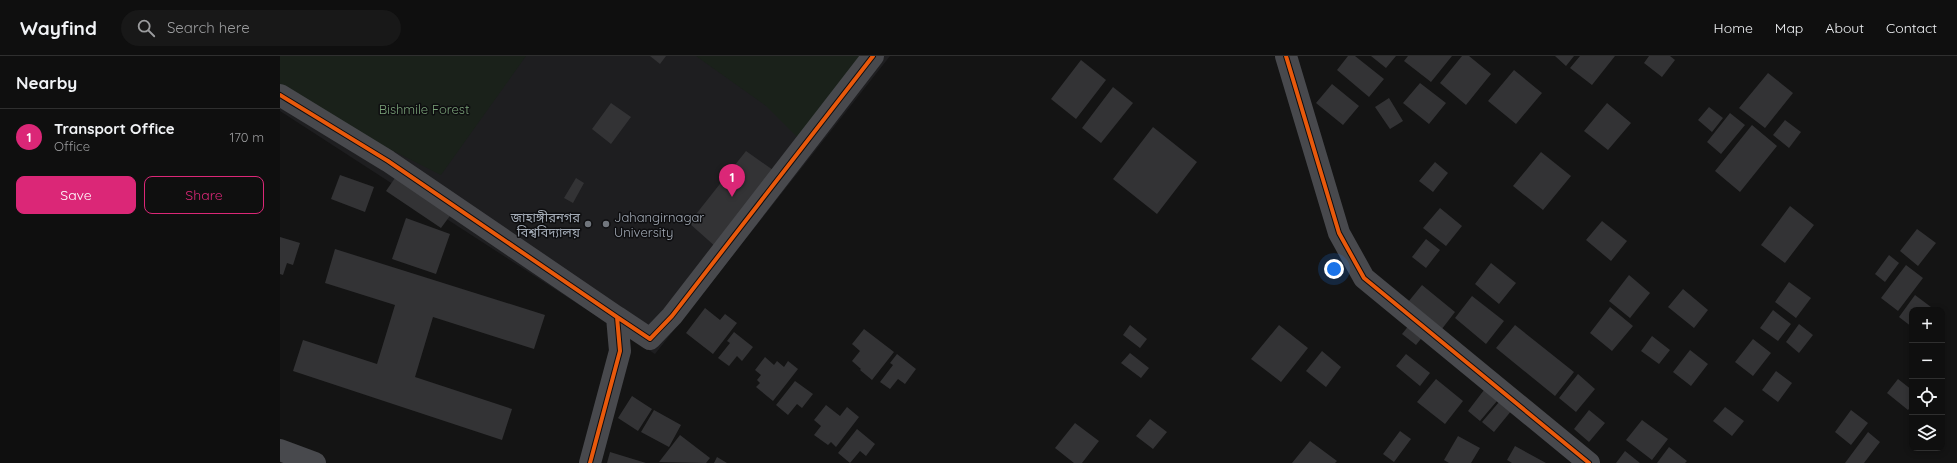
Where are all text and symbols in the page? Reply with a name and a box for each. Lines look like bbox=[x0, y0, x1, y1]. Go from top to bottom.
search box bbox=[121, 10, 401, 46]
text: Wayfind bbox=[20, 16, 97, 40]
icon: search bbox=[135, 17, 157, 39]
text: Search here bbox=[167, 18, 250, 37]
text: Home bbox=[1714, 19, 1753, 37]
text: Map bbox=[1775, 19, 1803, 37]
text: About bbox=[1825, 19, 1864, 37]
text: Contact bbox=[1886, 19, 1937, 37]
text: Nearby bbox=[16, 72, 77, 93]
park label: Bishmile Forest bbox=[379, 101, 469, 117]
text: Transport Office bbox=[54, 119, 175, 138]
text: 1 bbox=[26, 129, 32, 145]
text: 170 m bbox=[229, 129, 264, 145]
text: Office bbox=[54, 138, 90, 154]
pin: 1 bbox=[719, 164, 745, 197]
button: Save bbox=[16, 176, 136, 214]
button: Share bbox=[144, 176, 264, 214]
place label: জাহাঙ্গীরনগর বিশ্ববিদ্যালয় bbox=[510, 209, 581, 240]
place label: Jahangirnagar University bbox=[614, 209, 704, 240]
marker: জাহাঙ্গীরনগর বিশ্ববিদ্যালয় bbox=[583, 219, 593, 229]
marker: Jahangirnagar University bbox=[601, 219, 611, 229]
your location bbox=[1324, 259, 1344, 279]
map controls bbox=[1909, 307, 1945, 451]
button: + bbox=[1909, 307, 1945, 343]
button: − bbox=[1909, 343, 1945, 379]
button: locate bbox=[1909, 379, 1945, 415]
button: layers bbox=[1909, 415, 1945, 451]

